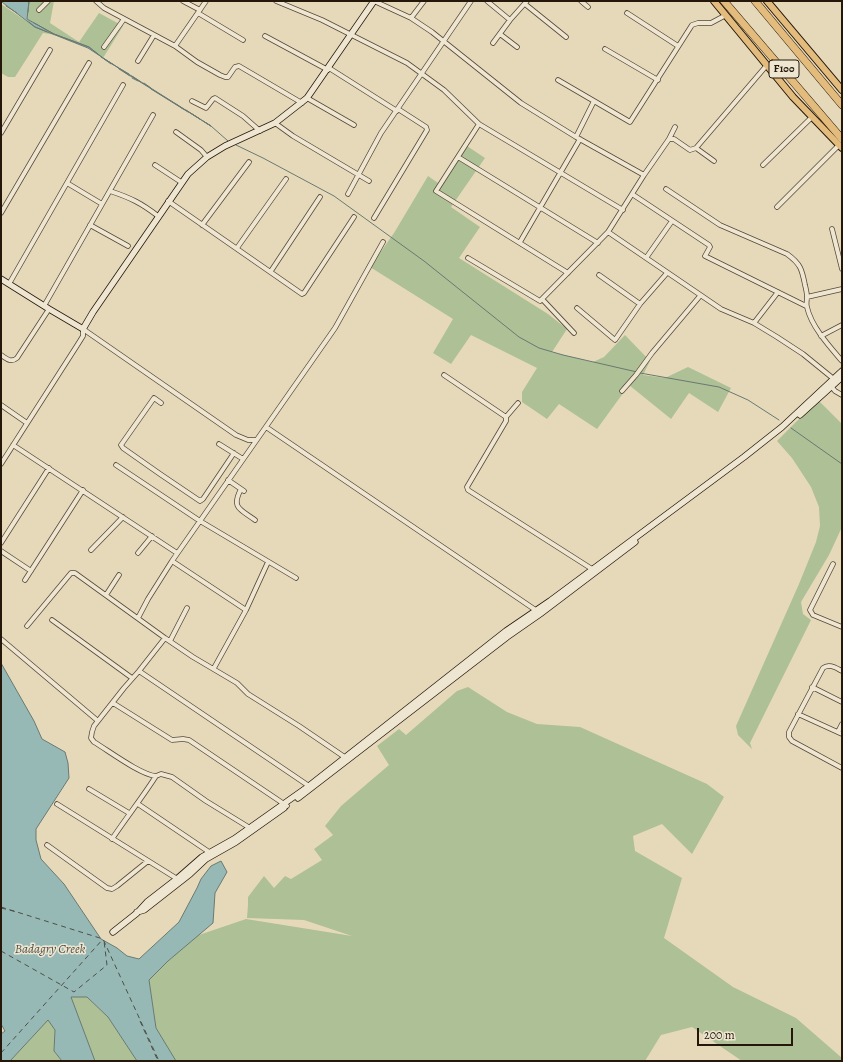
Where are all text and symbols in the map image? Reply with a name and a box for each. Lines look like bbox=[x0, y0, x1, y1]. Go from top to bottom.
road number: F100 bbox=[769, 60, 799, 78]
water label: Badagry Creek bbox=[15, 942, 85, 958]
scale bar bbox=[699, 1020, 795, 1046]
text: 200 m bbox=[704, 1027, 735, 1043]

